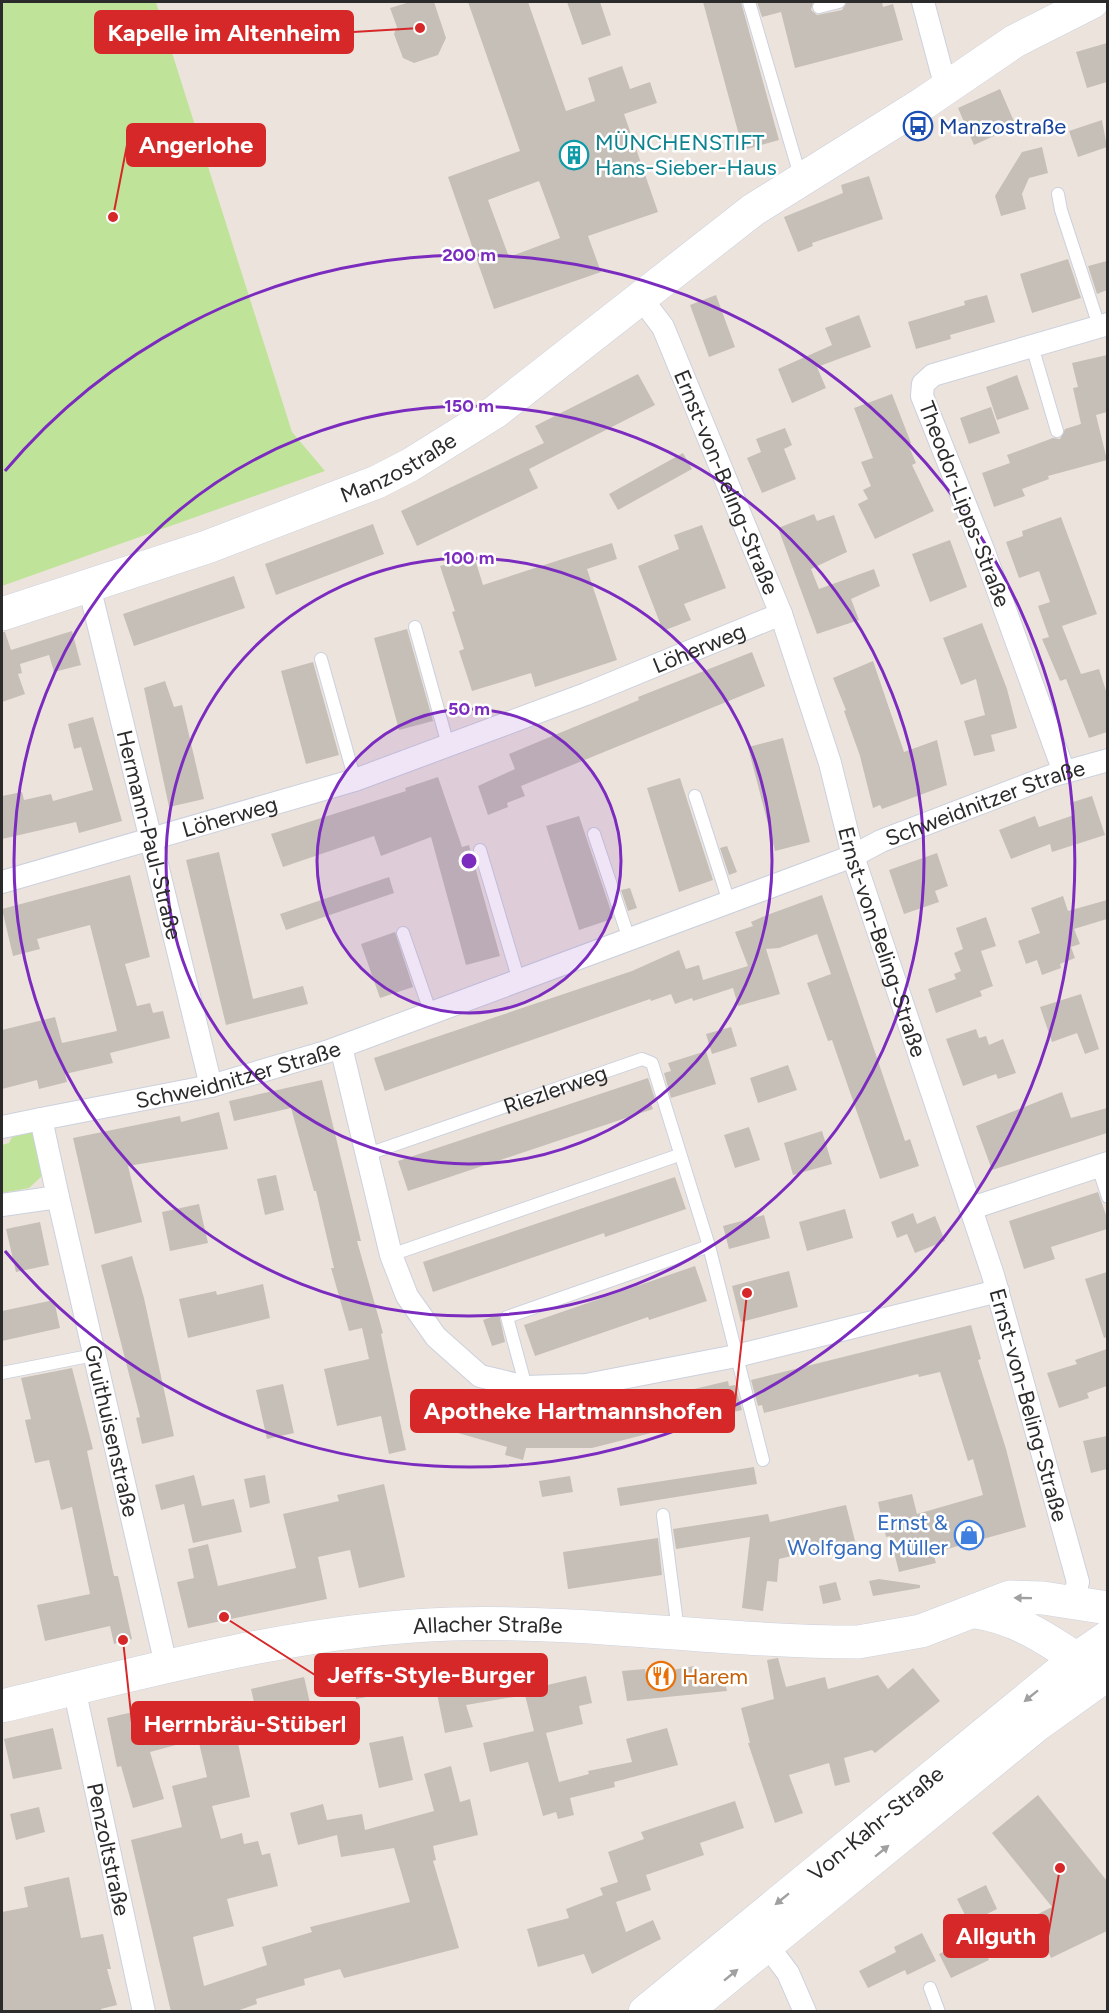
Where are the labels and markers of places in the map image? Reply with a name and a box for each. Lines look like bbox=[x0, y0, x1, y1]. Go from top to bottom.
callout: Kapelle im Altenheim bbox=[95, 11, 353, 53]
bus stop icon: Manzostraße bbox=[902, 110, 934, 142]
place label: Manzostraße bbox=[939, 113, 1066, 140]
callout: Angerlohe bbox=[127, 124, 265, 166]
place label: MÜNCHENSTIFT Hans-Sieber-Haus bbox=[595, 129, 777, 181]
building icon: MÜNCHENSTIFT Hans-Sieber-Haus bbox=[558, 139, 590, 171]
centre of rings bbox=[459, 851, 479, 871]
callout: Apotheke Hartmannshofen bbox=[411, 1390, 734, 1432]
place label: Ernst & Wolfgang Müller bbox=[787, 1509, 949, 1561]
shop icon: Ernst & Wolfgang Müller bbox=[953, 1519, 985, 1551]
callout: Jeffs-Style-Burger bbox=[315, 1654, 547, 1696]
restaurant icon: Harem bbox=[645, 1660, 677, 1692]
place label: Harem bbox=[682, 1663, 748, 1690]
callout: Herrnbräu-Stüberl bbox=[132, 1702, 359, 1744]
callout: Allguth bbox=[944, 1915, 1048, 1957]

